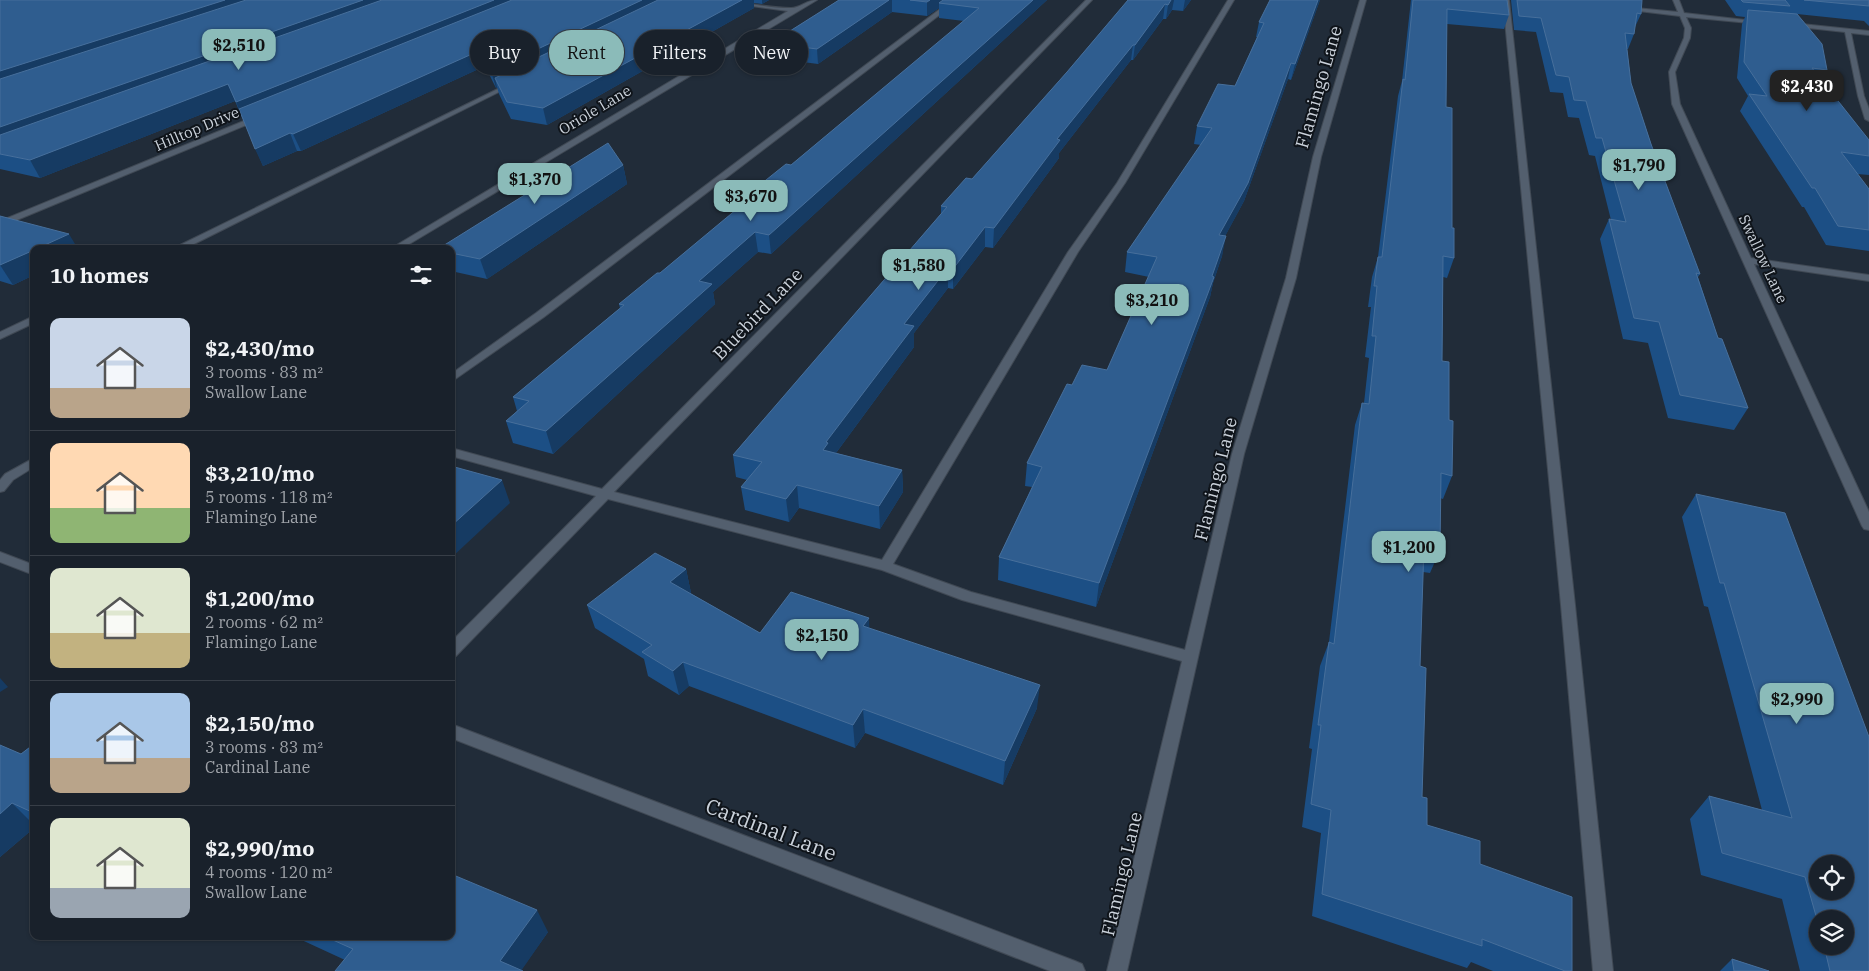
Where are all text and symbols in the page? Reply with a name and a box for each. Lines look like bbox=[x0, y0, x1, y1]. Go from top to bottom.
street label: Flamingo Lane bbox=[1290, 23, 1347, 151]
pin: $2,510 bbox=[198, 28, 280, 71]
chip: Buy bbox=[470, 30, 539, 75]
chip: Rent bbox=[549, 30, 624, 75]
chip: Filters bbox=[634, 30, 725, 75]
chip: New bbox=[735, 30, 808, 75]
text: $2,510 bbox=[213, 35, 265, 55]
pin: $2,430 bbox=[1766, 70, 1848, 112]
text: $2,430 bbox=[1781, 76, 1833, 96]
street label: Oriole Lane bbox=[555, 80, 634, 139]
street label: Hilltop Drive bbox=[152, 102, 242, 155]
pin: $1,790 bbox=[1598, 148, 1680, 191]
text: $1,790 bbox=[1613, 155, 1665, 175]
pin: $1,370 bbox=[494, 162, 576, 205]
text: $1,370 bbox=[509, 169, 561, 189]
pin: $3,670 bbox=[710, 180, 792, 222]
text: $3,670 bbox=[725, 186, 777, 206]
street label: Swallow Lane bbox=[1735, 211, 1792, 306]
pin: $1,580 bbox=[878, 248, 960, 291]
text: $1,580 bbox=[893, 255, 945, 275]
text: 10 homes bbox=[50, 261, 149, 289]
icon: filters bbox=[407, 261, 435, 289]
street label: Bluebird Lane bbox=[708, 263, 807, 365]
pin: $3,210 bbox=[1111, 284, 1193, 326]
text: $3,210 bbox=[1126, 290, 1178, 310]
text: $2,430/mo bbox=[205, 334, 314, 362]
icon: home bbox=[90, 338, 150, 398]
text: 3 rooms · 83 m² bbox=[205, 362, 323, 382]
text: Swallow Lane bbox=[205, 382, 307, 402]
street label: Flamingo Lane bbox=[1189, 415, 1242, 543]
text: $3,210/mo bbox=[205, 459, 314, 487]
icon: home bbox=[90, 463, 150, 523]
text: 5 rooms · 118 m² bbox=[205, 487, 333, 507]
text: Flamingo Lane bbox=[205, 507, 317, 527]
pin: $1,200 bbox=[1368, 530, 1450, 573]
text: $1,200 bbox=[1383, 537, 1435, 557]
text: $1,200/mo bbox=[205, 584, 314, 612]
icon: home bbox=[90, 588, 150, 648]
text: 2 rooms · 62 m² bbox=[205, 612, 323, 632]
pin: $2,150 bbox=[781, 618, 863, 661]
text: $2,150 bbox=[796, 625, 848, 645]
text: Flamingo Lane bbox=[205, 632, 317, 652]
pin: $2,990 bbox=[1756, 682, 1838, 725]
text: $2,990 bbox=[1771, 689, 1823, 709]
text: $2,150/mo bbox=[205, 709, 314, 737]
icon: home bbox=[90, 713, 150, 773]
text: 3 rooms · 83 m² bbox=[205, 737, 323, 757]
text: Cardinal Lane bbox=[205, 757, 310, 777]
street label: Cardinal Lane bbox=[702, 791, 841, 867]
street label: Flamingo Lane bbox=[1096, 810, 1147, 938]
text: $2,990/mo bbox=[205, 834, 314, 862]
icon: home bbox=[90, 838, 150, 898]
map controls bbox=[1809, 855, 1854, 955]
button: locate bbox=[1809, 855, 1854, 900]
text: 4 rooms · 120 m² bbox=[205, 862, 333, 882]
text: Swallow Lane bbox=[205, 882, 307, 902]
button: layers bbox=[1809, 910, 1854, 955]

